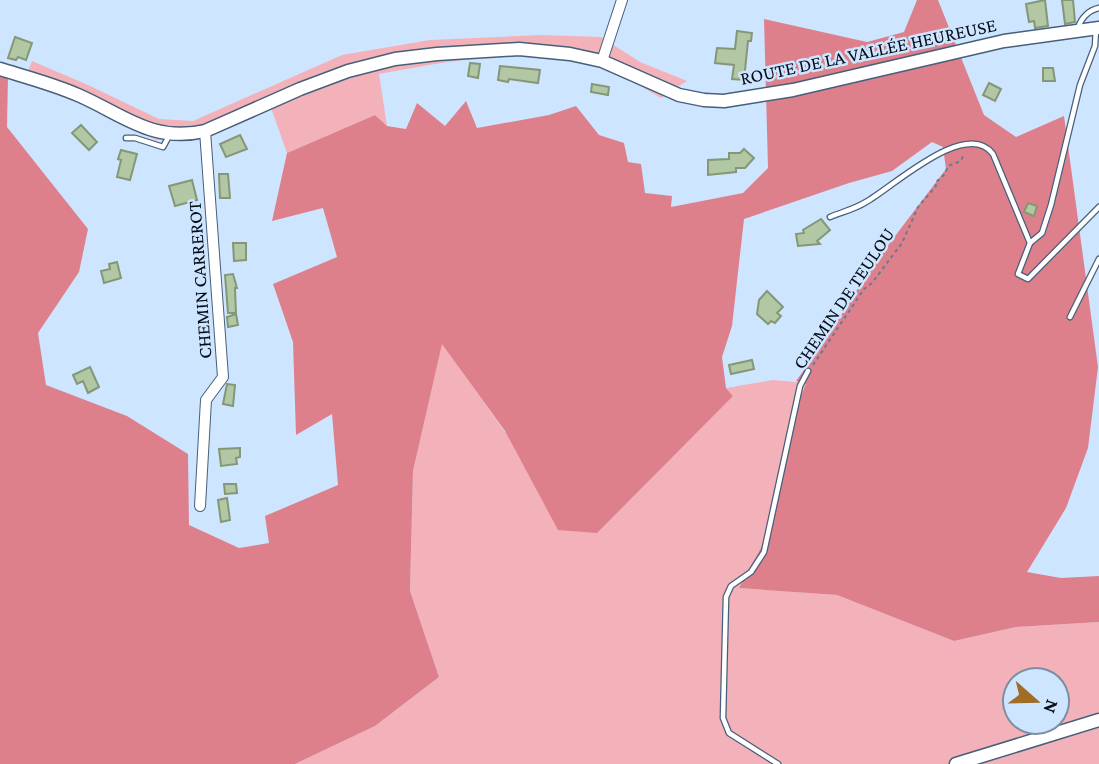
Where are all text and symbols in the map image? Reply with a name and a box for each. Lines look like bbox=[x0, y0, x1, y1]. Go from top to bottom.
street label: ROUTE DE LA VALLÉE HEUREUSE bbox=[738, 14, 998, 89]
street label: CHEMIN CARREROT bbox=[183, 200, 215, 359]
street label: CHEMIN DE TEULOU bbox=[788, 224, 898, 373]
north arrow bbox=[1001, 666, 1071, 736]
text: N bbox=[1039, 697, 1064, 716]

